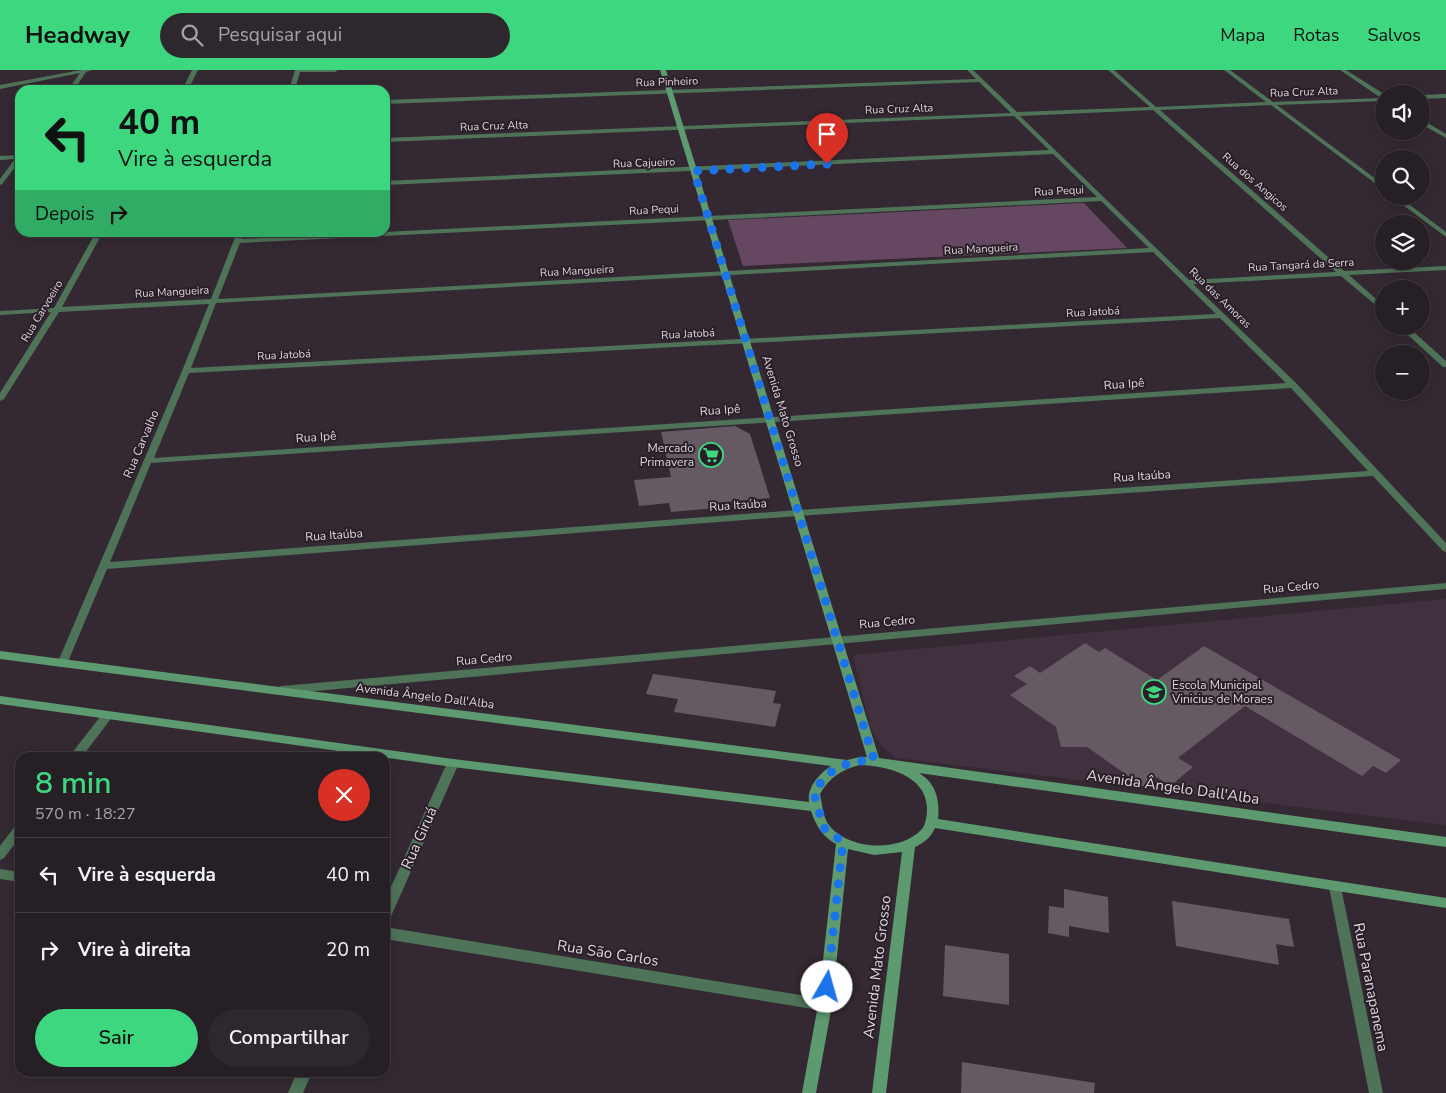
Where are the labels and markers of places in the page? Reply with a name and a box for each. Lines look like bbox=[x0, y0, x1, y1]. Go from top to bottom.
pin bbox=[806, 113, 848, 164]
place label: Mercado Primavera bbox=[640, 440, 694, 470]
supermarket icon: Mercado Primavera bbox=[698, 442, 724, 468]
place label: Escola Municipal Vinicius de Moraes bbox=[1171, 677, 1273, 707]
school or university icon: Escola Municipal Vinicius de Moraes bbox=[1141, 679, 1167, 705]

